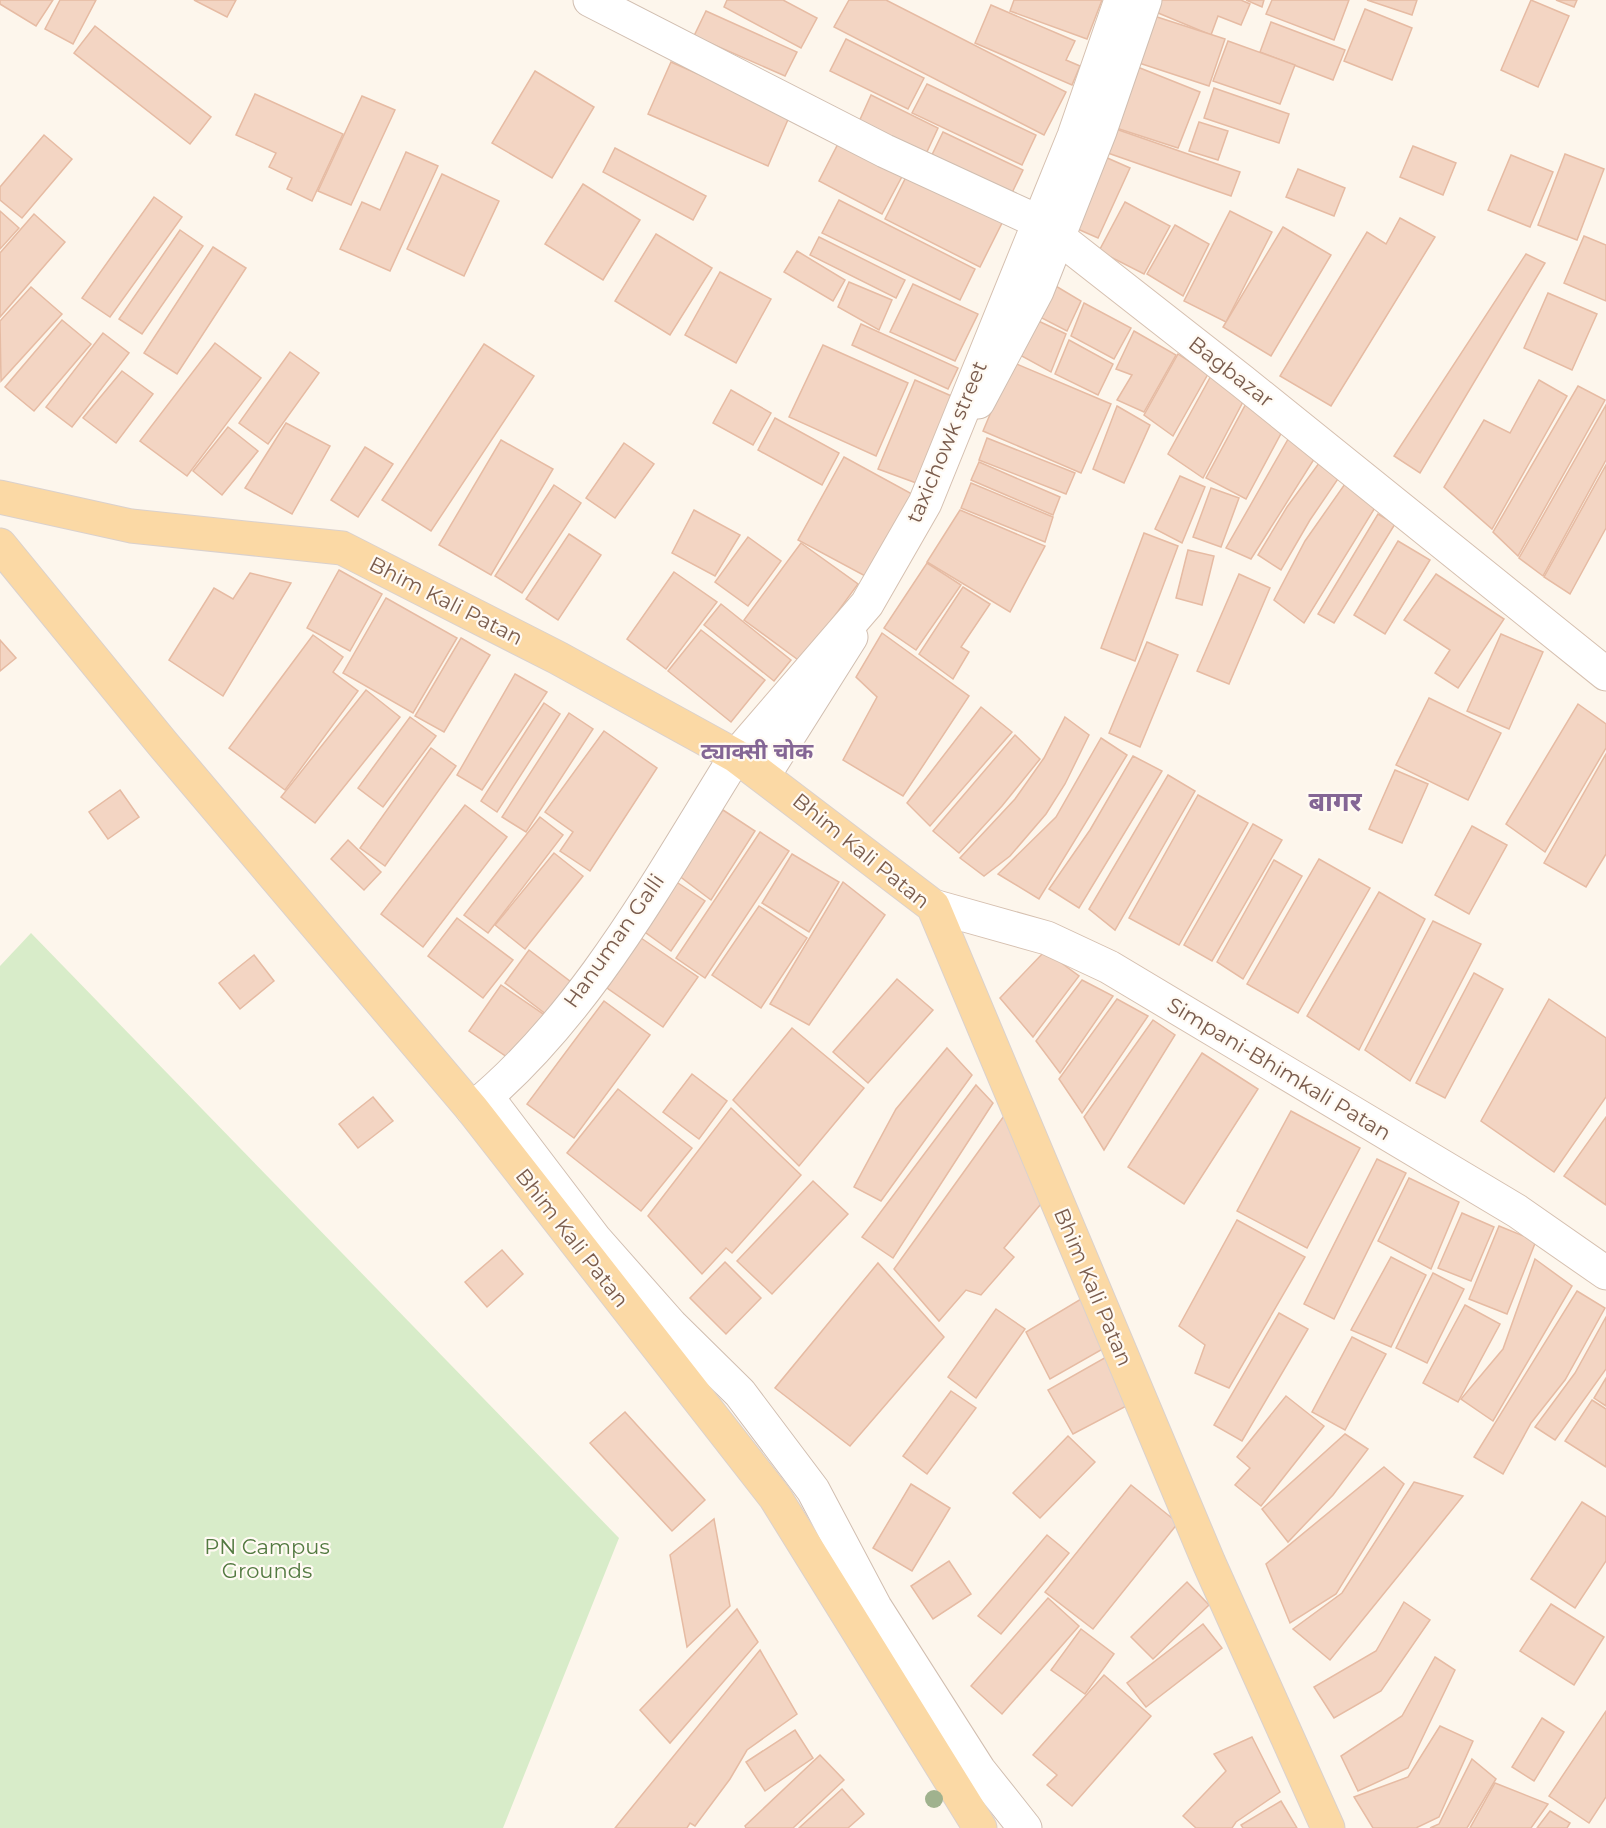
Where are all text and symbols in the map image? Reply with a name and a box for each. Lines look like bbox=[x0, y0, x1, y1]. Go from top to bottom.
street label: Bagbazar bbox=[1184, 331, 1279, 412]
street label: taxichowk street bbox=[901, 357, 992, 527]
street label: Bhim Kali Patan bbox=[365, 551, 527, 650]
district label: ट्याक्सी चोक bbox=[701, 738, 814, 765]
district label: बागर bbox=[1308, 785, 1363, 818]
street label: Bhim Kali Patan bbox=[788, 788, 935, 914]
street label: Hanuman Galli bbox=[558, 869, 669, 1012]
street label: Simpani-Bhimkali Patan bbox=[1163, 992, 1396, 1145]
street label: Bhim Kali Patan bbox=[510, 1163, 634, 1312]
street label: Bhim Kali Patan bbox=[1049, 1204, 1138, 1370]
park label: PN Campus Grounds bbox=[204, 1534, 330, 1583]

